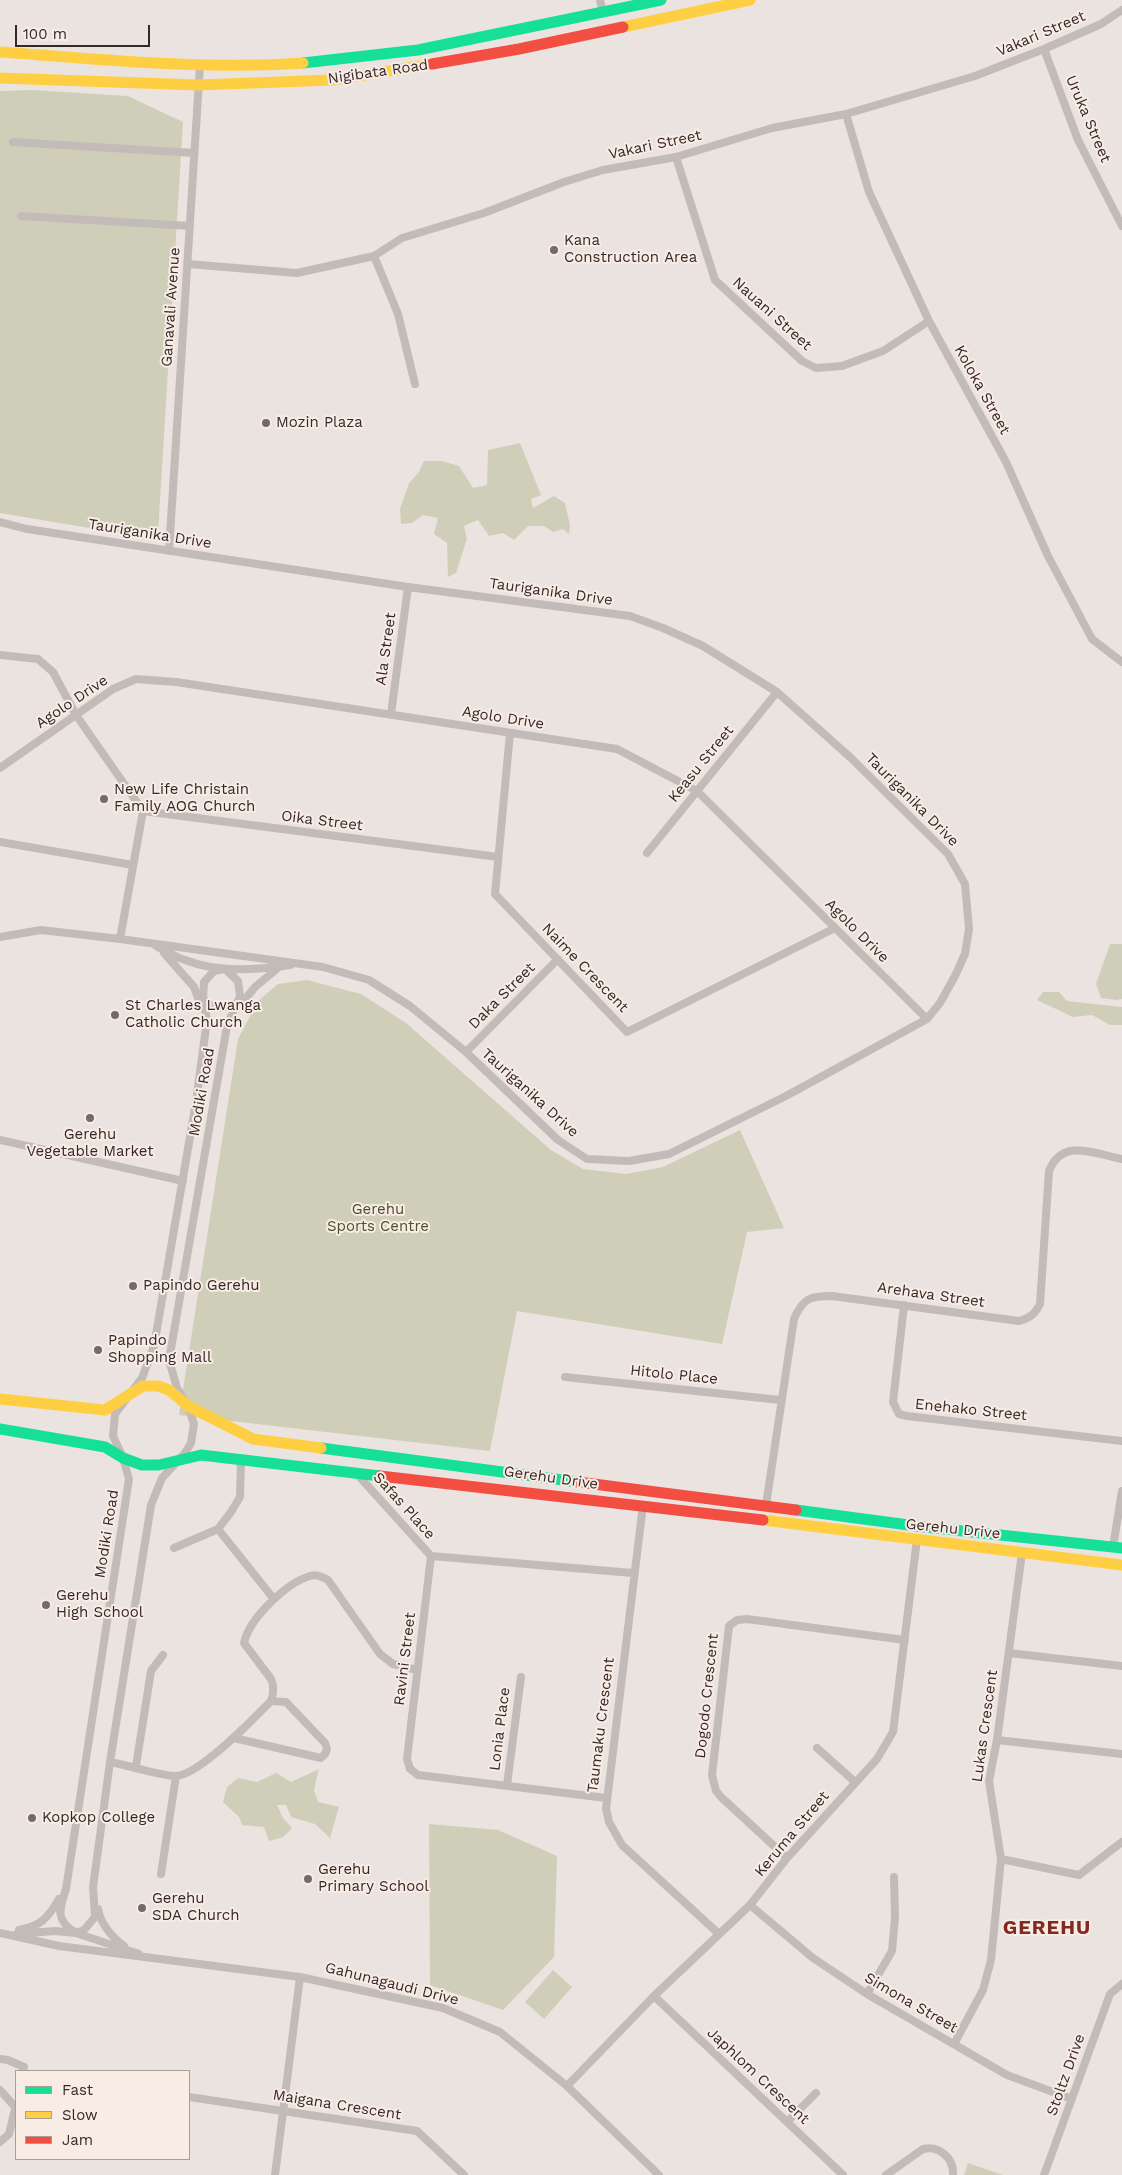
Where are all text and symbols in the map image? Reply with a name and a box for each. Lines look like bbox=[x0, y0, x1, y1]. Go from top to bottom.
street label: Vakari Street bbox=[994, 7, 1088, 61]
scale bar bbox=[18, 15, 152, 47]
text: 100 m bbox=[23, 25, 67, 43]
street label: Nigibata Road bbox=[327, 56, 429, 88]
street label: Uruka Street bbox=[1062, 73, 1114, 165]
street label: Vakari Street bbox=[607, 126, 703, 164]
place label: Kana Construction Area bbox=[564, 232, 697, 267]
marker: Kana Construction Area bbox=[548, 244, 560, 256]
street label: Ganavali Avenue bbox=[158, 247, 184, 367]
street label: Nauani Street bbox=[729, 274, 815, 354]
street label: Koloka Street bbox=[950, 342, 1014, 438]
place label: Mozin Plaza bbox=[276, 414, 363, 432]
marker: Mozin Plaza bbox=[260, 417, 272, 429]
street label: Tauriganika Drive bbox=[87, 515, 213, 553]
street label: Tauriganika Drive bbox=[488, 574, 614, 610]
street label: Ala Street bbox=[372, 611, 400, 687]
street label: Agolo Drive bbox=[33, 671, 111, 733]
street label: Agolo Drive bbox=[461, 703, 545, 733]
street label: Keasu Street bbox=[664, 722, 738, 806]
street label: Tauriganika Drive bbox=[862, 750, 962, 850]
place label: New Life Christain Family AOG Church bbox=[114, 781, 255, 816]
marker: New Life Christain Family AOG Church bbox=[98, 793, 110, 805]
street label: Oika Street bbox=[280, 807, 364, 835]
street label: Agolo Drive bbox=[821, 895, 893, 967]
street label: Naime Crescent bbox=[538, 920, 632, 1016]
street label: Daka Street bbox=[465, 959, 539, 1033]
place label: St Charles Lwanga Catholic Church bbox=[125, 997, 261, 1032]
marker: St Charles Lwanga Catholic Church bbox=[109, 1009, 121, 1021]
street label: Tauriganika Drive bbox=[478, 1045, 582, 1141]
street label: Modiki Road bbox=[185, 1046, 219, 1138]
marker: Gerehu Vegetable Market bbox=[84, 1112, 96, 1124]
place label: Gerehu Vegetable Market bbox=[27, 1126, 153, 1161]
park label: Gerehu Sports Centre bbox=[327, 1201, 429, 1236]
place label: Papindo Gerehu bbox=[143, 1277, 259, 1295]
street label: Arehava Street bbox=[876, 1279, 986, 1311]
marker: Papindo Gerehu bbox=[127, 1280, 139, 1292]
place label: Papindo Shopping Mall bbox=[108, 1332, 211, 1367]
marker: Papindo Shopping Mall bbox=[92, 1344, 104, 1356]
street label: Hitolo Place bbox=[629, 1361, 719, 1389]
street label: Enehako Street bbox=[914, 1395, 1028, 1425]
street label: Gerehu Drive bbox=[503, 1462, 599, 1494]
street label: Safas Place bbox=[369, 1469, 439, 1543]
street label: Modiki Road bbox=[91, 1488, 123, 1580]
street label: Gerehu Drive bbox=[905, 1515, 1001, 1543]
place label: Gerehu High School bbox=[56, 1587, 143, 1622]
marker: Gerehu High School bbox=[40, 1599, 52, 1611]
street label: Ravini Street bbox=[390, 1611, 420, 1707]
street label: Dogodo Crescent bbox=[691, 1633, 723, 1759]
street label: Taumaku Crescent bbox=[584, 1656, 618, 1794]
street label: Lukas Crescent bbox=[968, 1669, 1002, 1783]
street label: Lonia Place bbox=[486, 1686, 514, 1772]
street label: Keruma Street bbox=[751, 1788, 833, 1880]
place label: Kopkop College bbox=[42, 1809, 155, 1827]
marker: Kopkop College bbox=[26, 1812, 38, 1824]
place label: Gerehu Primary School bbox=[318, 1861, 429, 1896]
marker: Gerehu Primary School bbox=[302, 1873, 314, 1885]
place label: Gerehu SDA Church bbox=[152, 1890, 240, 1925]
marker: Gerehu SDA Church bbox=[136, 1902, 148, 1914]
district label: GEREHU bbox=[1002, 1916, 1092, 1940]
street label: Gahunagaudi Drive bbox=[323, 1959, 461, 2009]
street label: Simona Street bbox=[861, 1969, 961, 2037]
street label: Japhlom Crescent bbox=[703, 2024, 813, 2128]
street label: Stoltz Drive bbox=[1043, 2032, 1089, 2118]
legend bbox=[15, 2070, 190, 2160]
text: Fast bbox=[62, 2081, 93, 2099]
street label: Maigana Crescent bbox=[271, 2086, 403, 2124]
text: Slow bbox=[62, 2106, 98, 2124]
text: Jam bbox=[62, 2131, 93, 2149]

